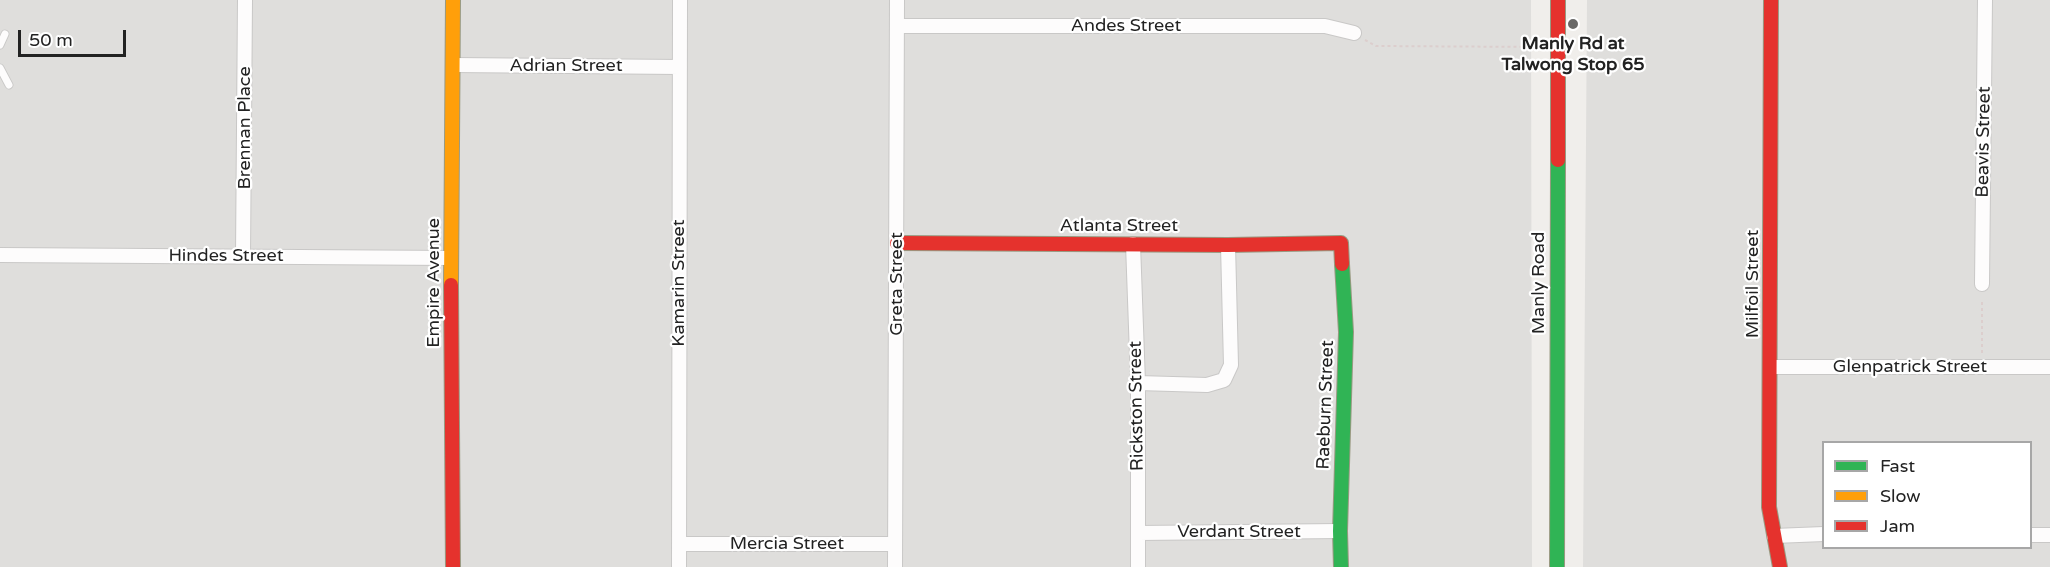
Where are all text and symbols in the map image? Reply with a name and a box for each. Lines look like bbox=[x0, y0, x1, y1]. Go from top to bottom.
street label: Andes Street bbox=[1071, 15, 1181, 37]
marker: Manly Rd at Talwong Stop 65 bbox=[1566, 17, 1580, 31]
scale bar bbox=[21, 18, 129, 56]
text: 50 m bbox=[29, 29, 73, 51]
place label: Manly Rd at Talwong Stop 65 bbox=[1501, 33, 1645, 76]
street label: Adrian Street bbox=[509, 55, 623, 77]
street label: Brennan Place bbox=[234, 66, 256, 190]
street label: Beavis Street bbox=[1972, 86, 1996, 198]
street label: Atlanta Street bbox=[1060, 215, 1178, 237]
street label: Empire Avenue bbox=[423, 218, 445, 348]
street label: Kamarin Street bbox=[668, 219, 690, 347]
street label: Milfoil Street bbox=[1742, 230, 1764, 338]
street label: Greta Street bbox=[886, 232, 908, 336]
street label: Manly Road bbox=[1528, 232, 1550, 334]
street label: Hindes Street bbox=[168, 245, 284, 267]
street label: Raeburn Street bbox=[1313, 340, 1339, 470]
street label: Rickston Street bbox=[1125, 341, 1149, 471]
street label: Glenpatrick Street bbox=[1833, 356, 1987, 378]
legend bbox=[1822, 441, 2032, 549]
text: Fast bbox=[1880, 455, 1915, 477]
text: Slow bbox=[1880, 485, 1921, 507]
text: Jam bbox=[1880, 515, 1915, 537]
street label: Verdant Street bbox=[1177, 521, 1301, 543]
street label: Mercia Street bbox=[730, 533, 844, 555]

